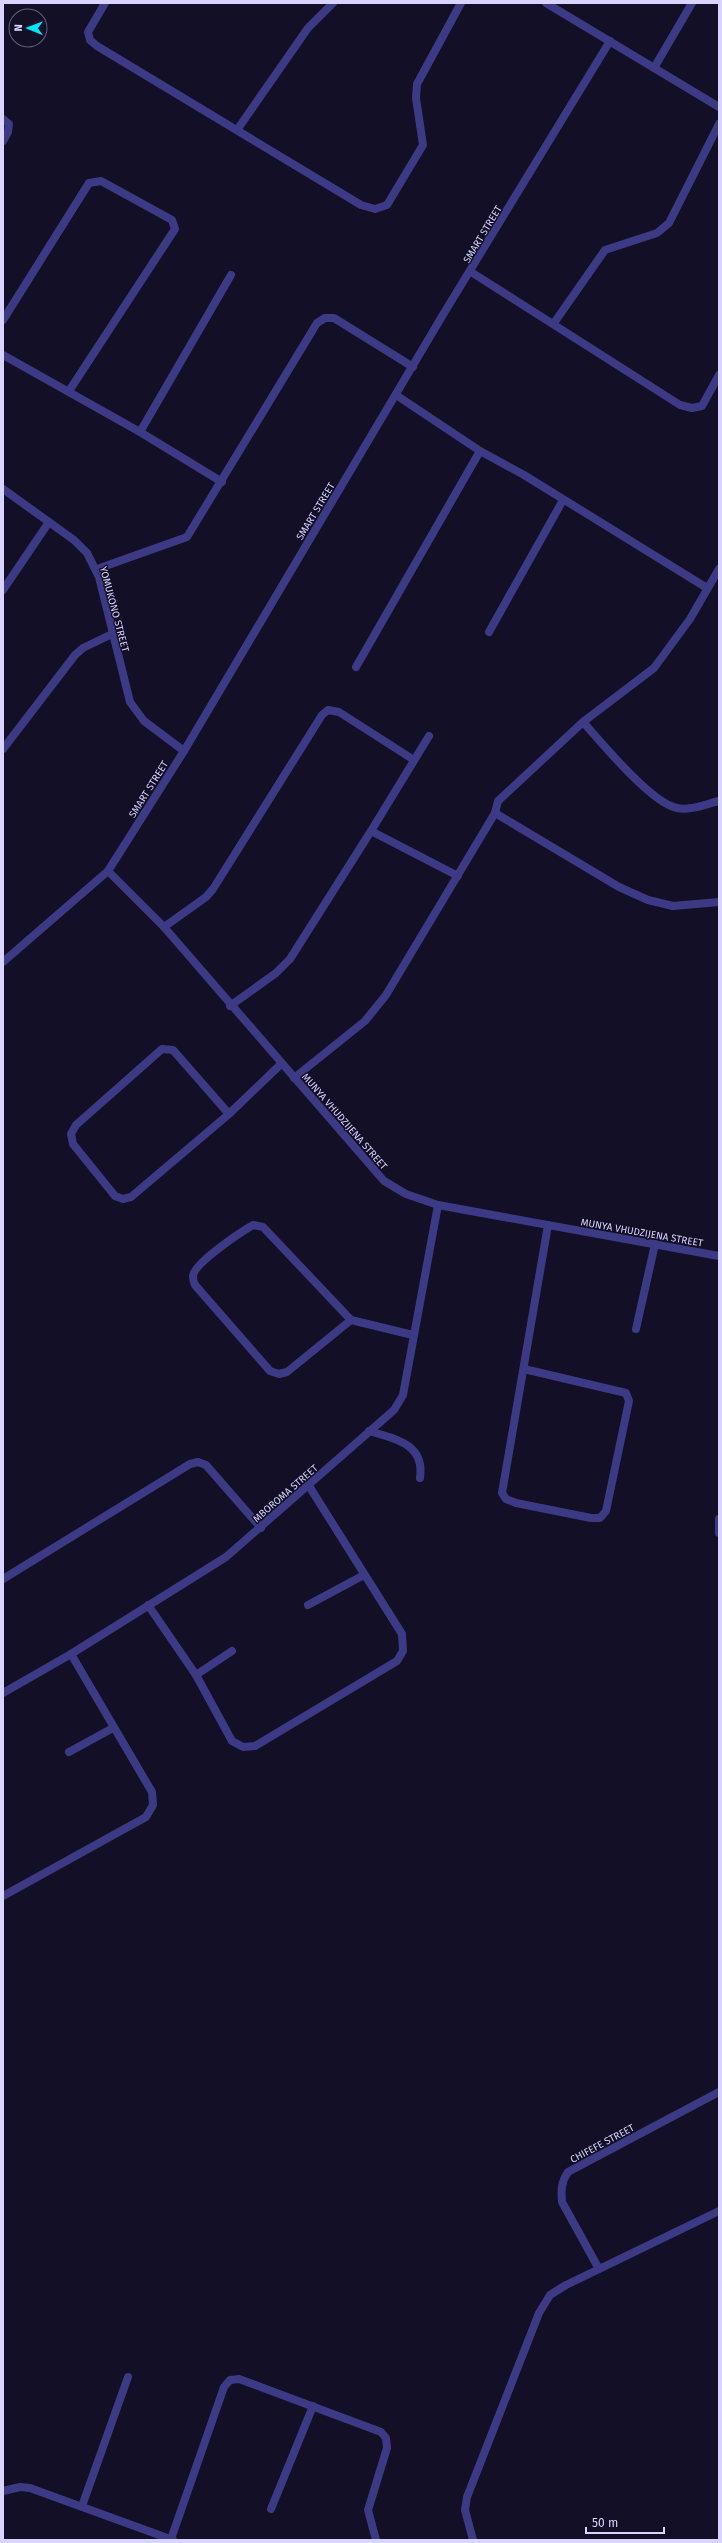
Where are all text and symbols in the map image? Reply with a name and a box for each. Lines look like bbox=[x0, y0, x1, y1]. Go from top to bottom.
north arrow bbox=[8, 8, 48, 48]
text: N bbox=[12, 24, 25, 32]
street label: SMART STREET bbox=[461, 203, 505, 265]
street label: SMART STREET bbox=[294, 480, 338, 542]
street label: YOMUKONO STREET bbox=[97, 565, 131, 654]
street label: SMART STREET bbox=[127, 758, 172, 820]
street label: MUNYA VHUDZIJENA STREET bbox=[299, 1071, 390, 1173]
street label: MUNYA VHUDZIJENA STREET bbox=[580, 1216, 705, 1250]
street label: MBOROMA STREET bbox=[251, 1462, 321, 1525]
street label: CHIFEFE STREET bbox=[568, 2122, 637, 2166]
scale bar bbox=[586, 2509, 664, 2535]
text: 50 m bbox=[592, 2516, 618, 2530]

